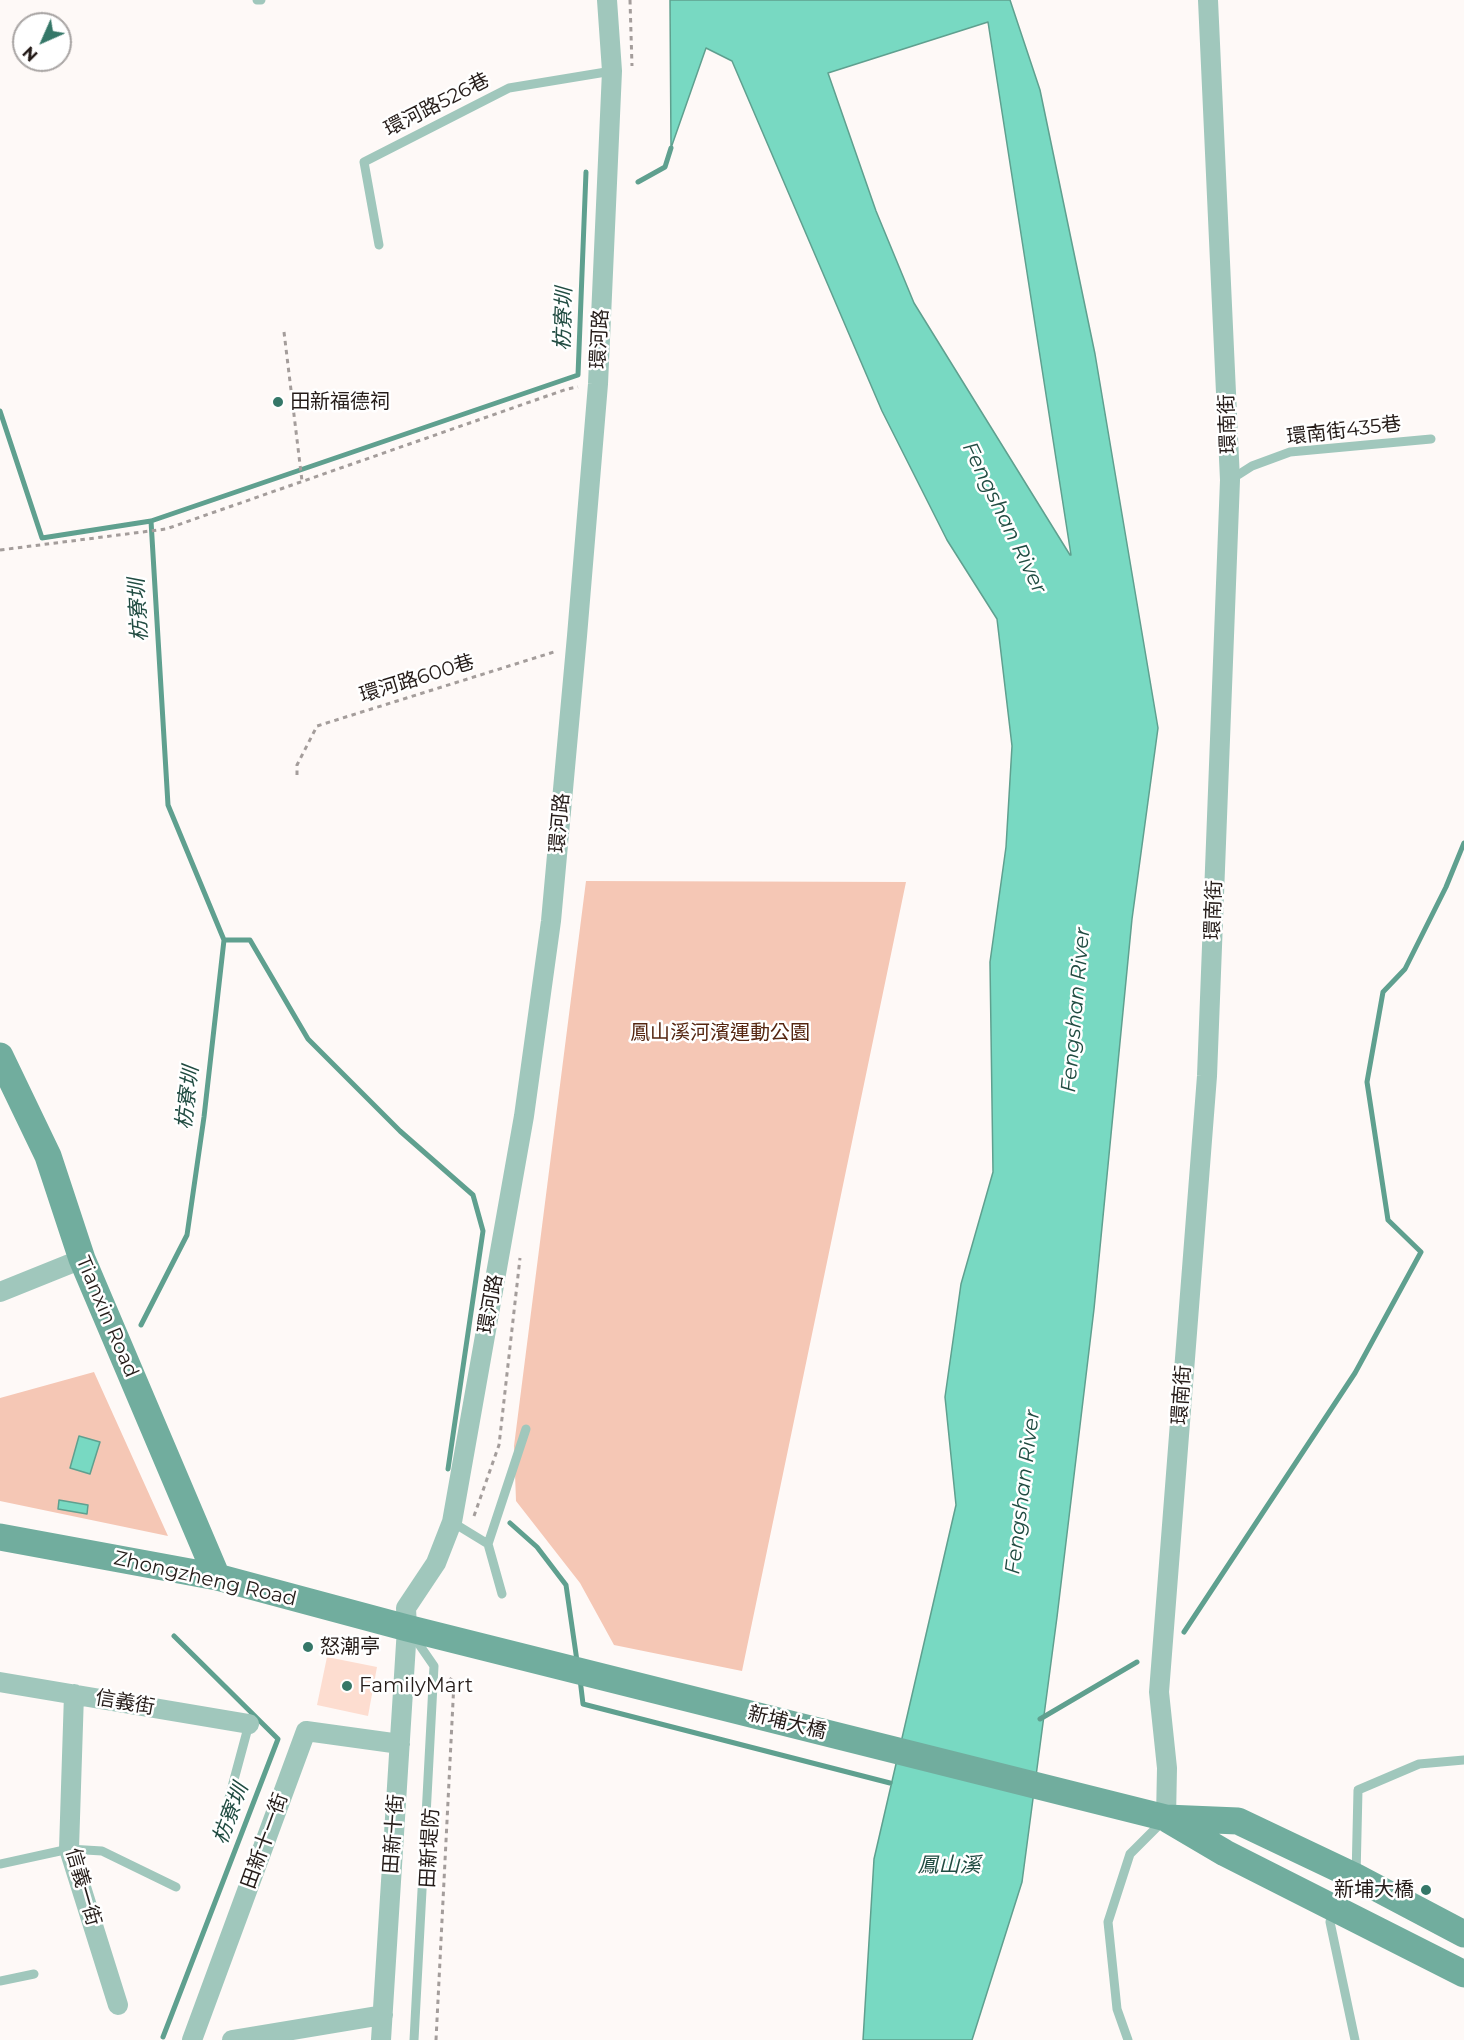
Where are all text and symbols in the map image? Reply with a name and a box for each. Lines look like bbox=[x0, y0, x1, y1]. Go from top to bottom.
north arrow bbox=[12, 12, 72, 72]
text: N bbox=[19, 42, 42, 65]
street label: 環河路526巷 bbox=[380, 68, 494, 142]
water label: 枋寮圳 bbox=[550, 287, 578, 351]
street label: 環河路 bbox=[586, 308, 614, 370]
place label: 田新福德祠 bbox=[290, 390, 390, 414]
street label: 環南街 bbox=[1215, 394, 1241, 454]
marker: 田新福德祠 bbox=[271, 395, 285, 409]
street label: 環南街435巷 bbox=[1285, 412, 1403, 450]
water label: Fengshan River bbox=[956, 438, 1052, 598]
water label: 枋寮圳 bbox=[125, 578, 153, 642]
street label: 環河路600巷 bbox=[357, 650, 477, 708]
street label: 環河路 bbox=[545, 792, 575, 854]
street label: 環南街 bbox=[1201, 880, 1227, 940]
water label: Fengshan River bbox=[1056, 926, 1096, 1094]
park label: 鳳山溪河濱運動公園 bbox=[630, 1021, 810, 1045]
water label: 枋寮圳 bbox=[172, 1065, 204, 1131]
street label: Tianxin Road bbox=[71, 1253, 143, 1381]
street label: 環河路 bbox=[474, 1272, 508, 1336]
street label: 環南街 bbox=[1168, 1364, 1196, 1426]
water label: Fengshan River bbox=[1000, 1408, 1046, 1576]
street label: Zhongzheng Road bbox=[111, 1546, 299, 1612]
place label: 怒潮亭 bbox=[320, 1635, 380, 1659]
marker: 怒潮亭 bbox=[301, 1640, 315, 1654]
place label: FamilyMart bbox=[359, 1674, 473, 1698]
marker: FamilyMart bbox=[340, 1679, 354, 1693]
street label: 信義街 bbox=[93, 1686, 157, 1720]
street label: 新埔大橋 bbox=[745, 1702, 829, 1744]
water label: 枋寮圳 bbox=[208, 1780, 254, 1848]
street label: 田新十一街 bbox=[237, 1790, 293, 1892]
street label: 田新十街 bbox=[379, 1793, 409, 1875]
street label: 田新堤防 bbox=[416, 1807, 444, 1889]
street label: 信義一街 bbox=[60, 1845, 106, 1929]
water label: 鳳山溪 bbox=[918, 1853, 980, 1879]
place label: 新埔大橋 bbox=[1334, 1878, 1414, 1902]
marker: 新埔大橋 bbox=[1419, 1883, 1433, 1897]

